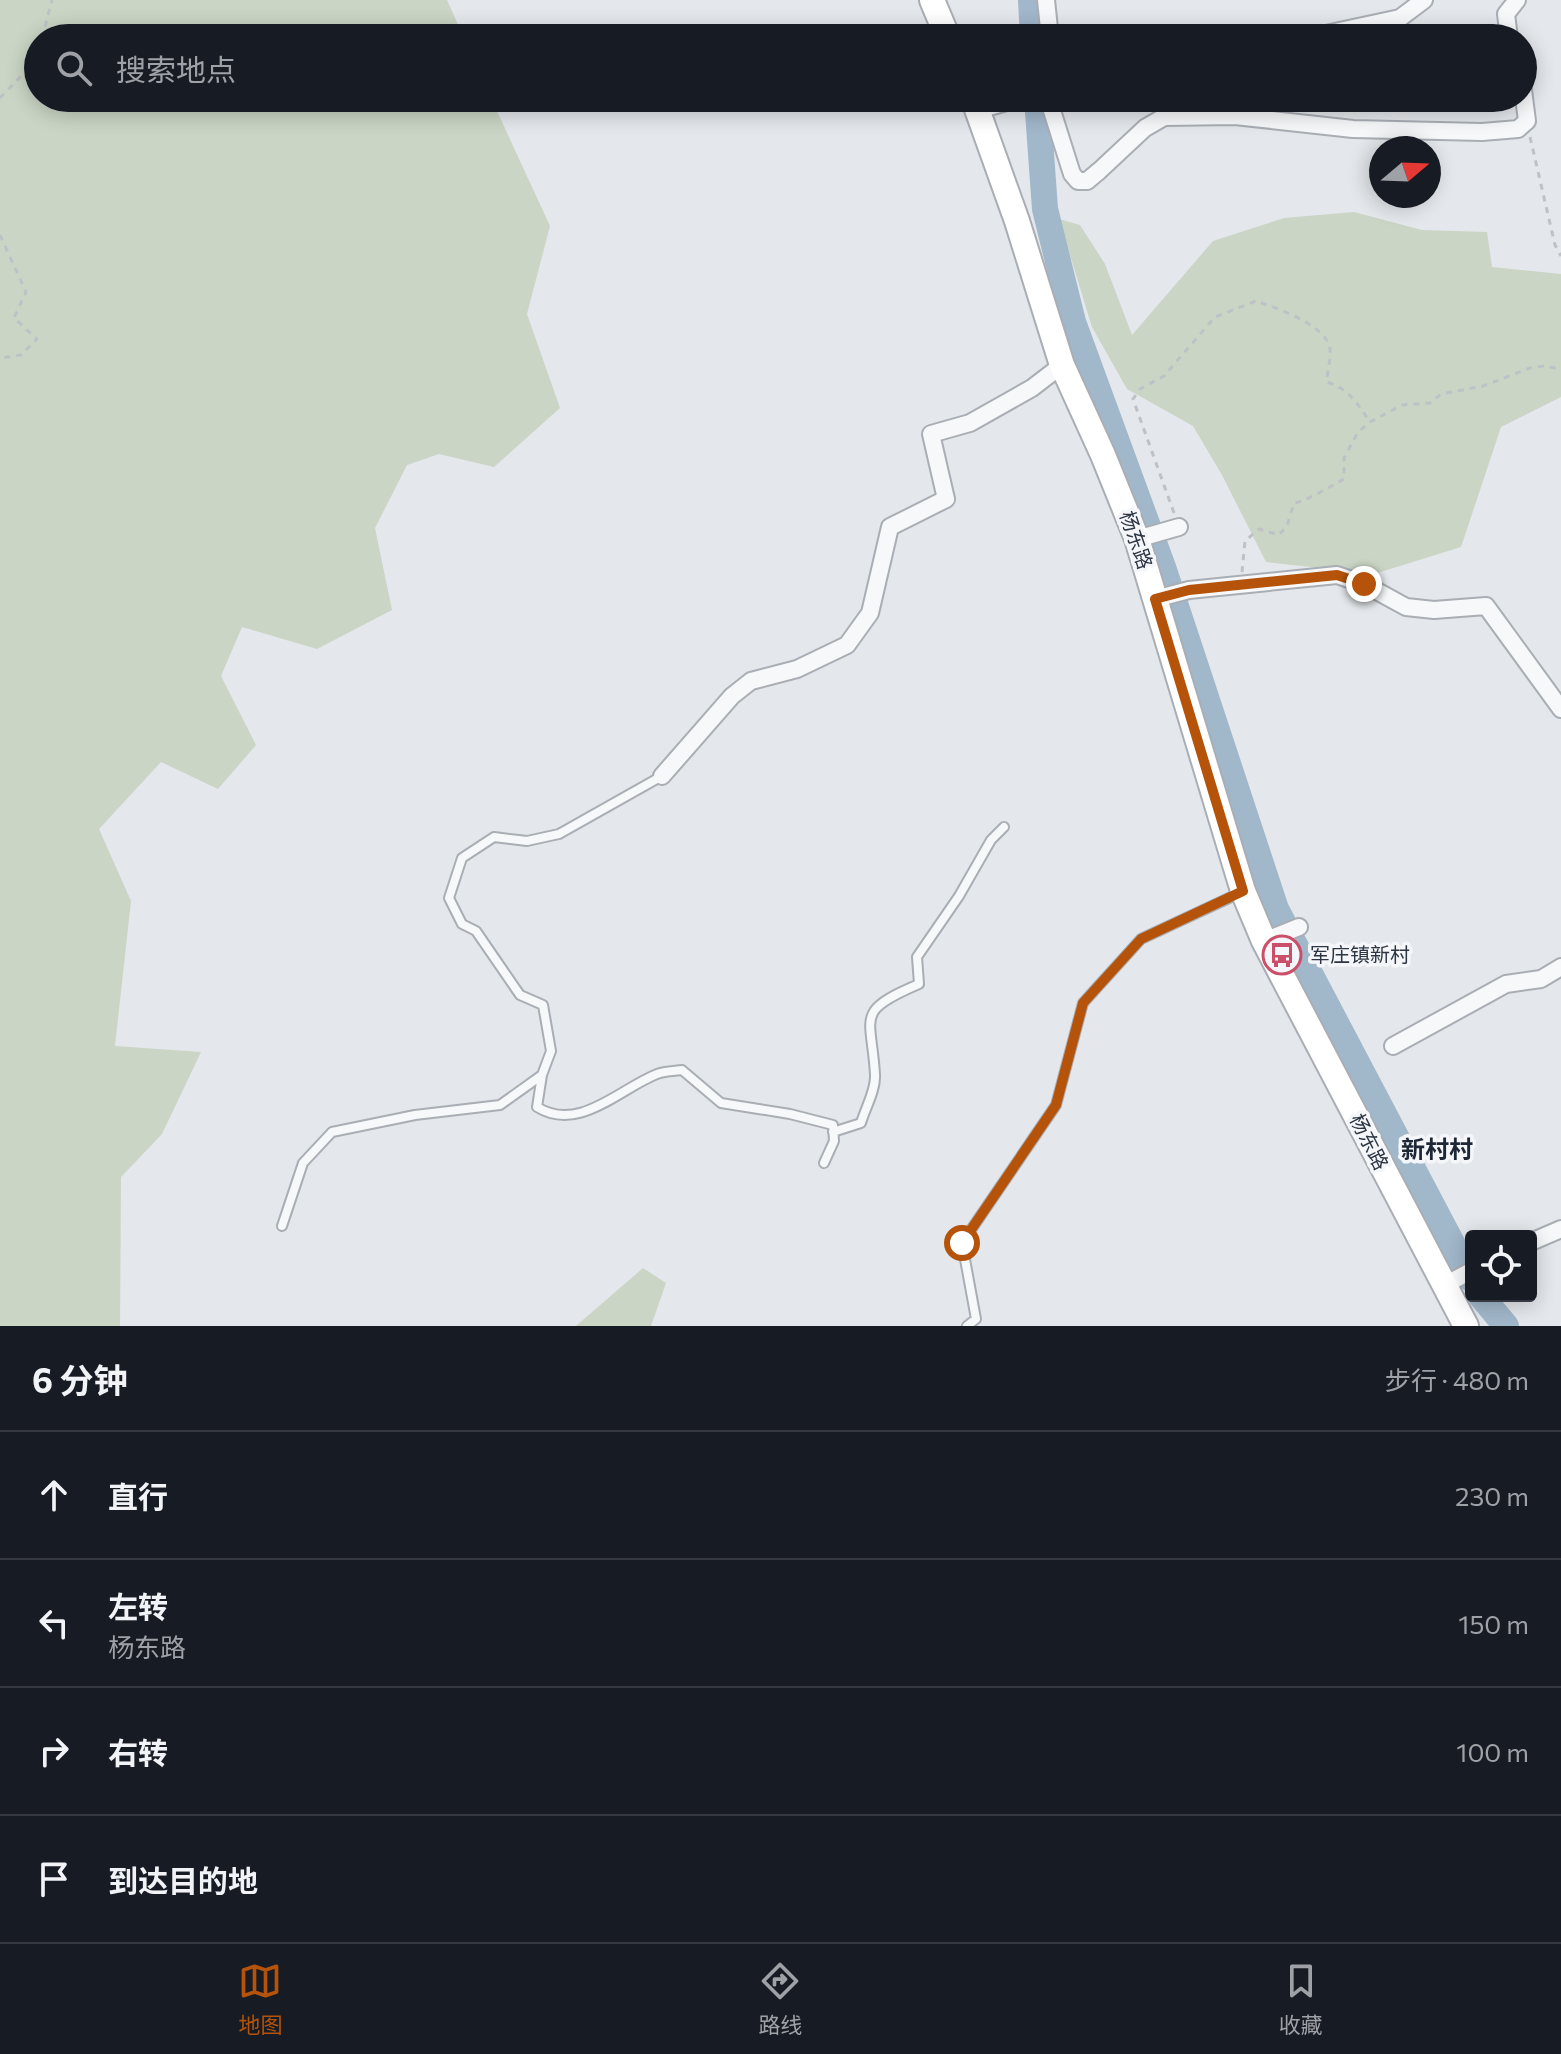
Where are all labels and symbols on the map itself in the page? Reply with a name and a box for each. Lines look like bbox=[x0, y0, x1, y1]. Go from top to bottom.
north arrow bbox=[1369, 136, 1441, 208]
street label: 杨东路 bbox=[1116, 507, 1158, 572]
route end bbox=[1346, 566, 1382, 602]
bus stop icon: 军庄镇新村 bbox=[1261, 934, 1303, 976]
place label: 军庄镇新村 bbox=[1310, 942, 1410, 966]
street label: 杨东路 bbox=[1346, 1109, 1394, 1174]
district label: 新村村 bbox=[1401, 1134, 1473, 1163]
route start bbox=[944, 1225, 980, 1261]

